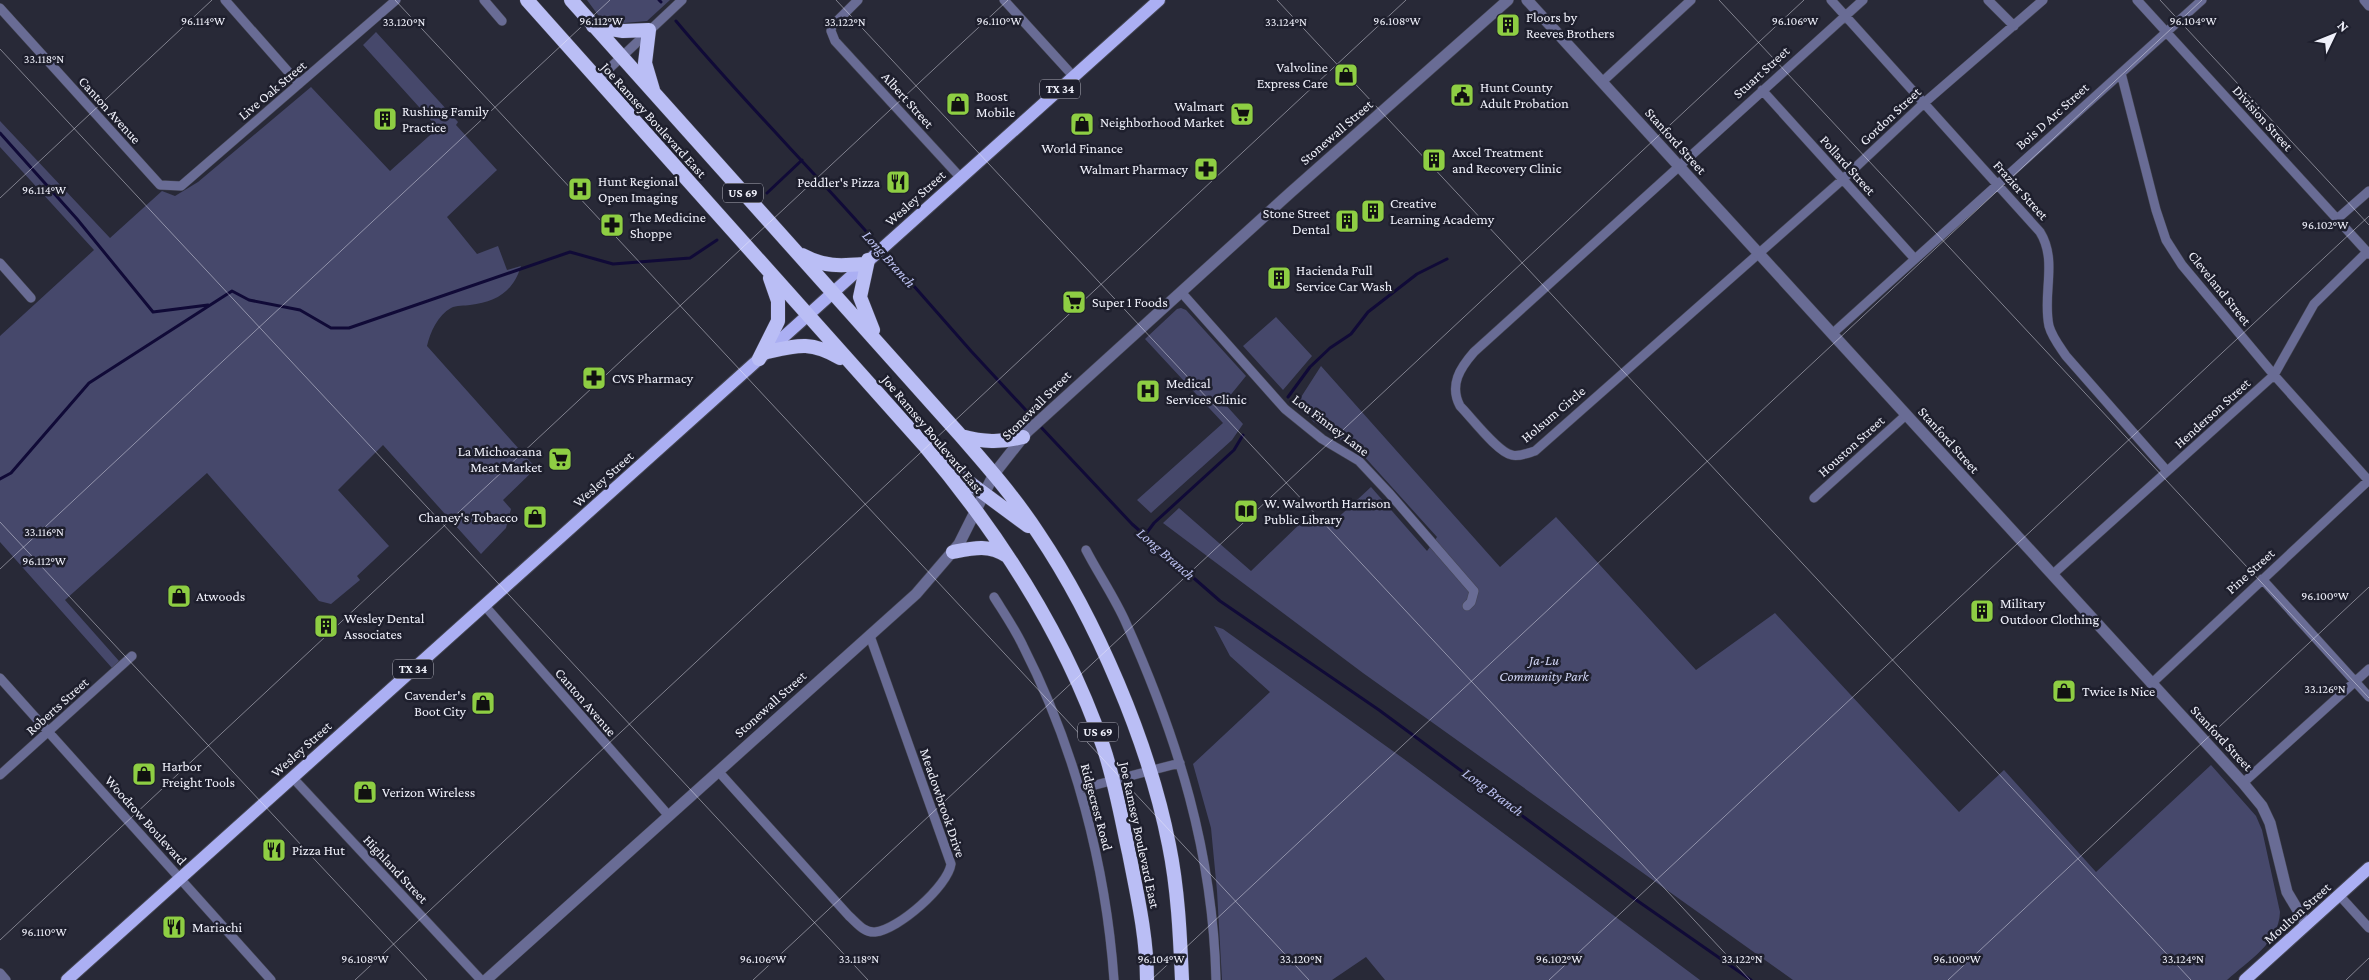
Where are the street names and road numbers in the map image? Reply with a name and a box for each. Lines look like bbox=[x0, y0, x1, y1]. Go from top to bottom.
street label: Stuart Street bbox=[1730, 42, 1793, 101]
street label: Live Oak Street bbox=[235, 57, 309, 123]
street label: Joe Ramsey Boulevard East bbox=[597, 58, 710, 181]
street label: Albert Street bbox=[879, 69, 938, 132]
street label: Canton Avenue bbox=[76, 73, 144, 147]
street label: Bois D Arc Street bbox=[2012, 79, 2092, 153]
road number: TX 34 bbox=[1040, 80, 1080, 98]
street label: Division Street bbox=[2230, 82, 2297, 154]
street label: Gordon Street bbox=[1856, 83, 1924, 148]
street label: Stonewall Street bbox=[1296, 96, 1376, 168]
street label: Stanford Street bbox=[1642, 105, 1710, 178]
street label: Pollard Street bbox=[1817, 132, 1879, 198]
street label: Frazier Street bbox=[1990, 157, 2052, 223]
street label: Wesley Street bbox=[882, 167, 949, 229]
road number: US 69 bbox=[723, 184, 763, 202]
street label: Cleveland Street bbox=[2185, 248, 2255, 329]
street label: Stonewall Street bbox=[998, 367, 1074, 443]
street label: Joe Ramsey Boulevard East bbox=[878, 370, 987, 497]
street label: Henderson Street bbox=[2171, 374, 2254, 451]
street label: Holsum Circle bbox=[1518, 383, 1588, 445]
street label: Lou Finney Lane bbox=[1290, 391, 1372, 459]
street label: Stanford Street bbox=[1915, 404, 1983, 477]
street label: Houston Street bbox=[1815, 412, 1888, 480]
street label: Wesley Street bbox=[570, 448, 637, 510]
street label: Pine Street bbox=[2222, 545, 2278, 597]
road number: TX 34 bbox=[393, 660, 433, 679]
street label: Canton Avenue bbox=[552, 665, 620, 739]
street label: Stonewall Street bbox=[731, 667, 809, 740]
street label: Roberts Street bbox=[23, 674, 92, 738]
street label: Stanford Street bbox=[2188, 702, 2257, 774]
street label: Wesley Street bbox=[268, 718, 335, 780]
road number: US 69 bbox=[1078, 722, 1118, 742]
street label: Meadowbrook Drive bbox=[917, 746, 969, 860]
street label: Joe Ramsey Boulevard East bbox=[1116, 758, 1163, 910]
street label: Ridgecrest Road bbox=[1078, 762, 1116, 853]
street label: Woodrow Boulevard bbox=[102, 772, 191, 868]
street label: Highland Street bbox=[360, 832, 432, 907]
street label: Moulton Street bbox=[2260, 879, 2334, 947]

